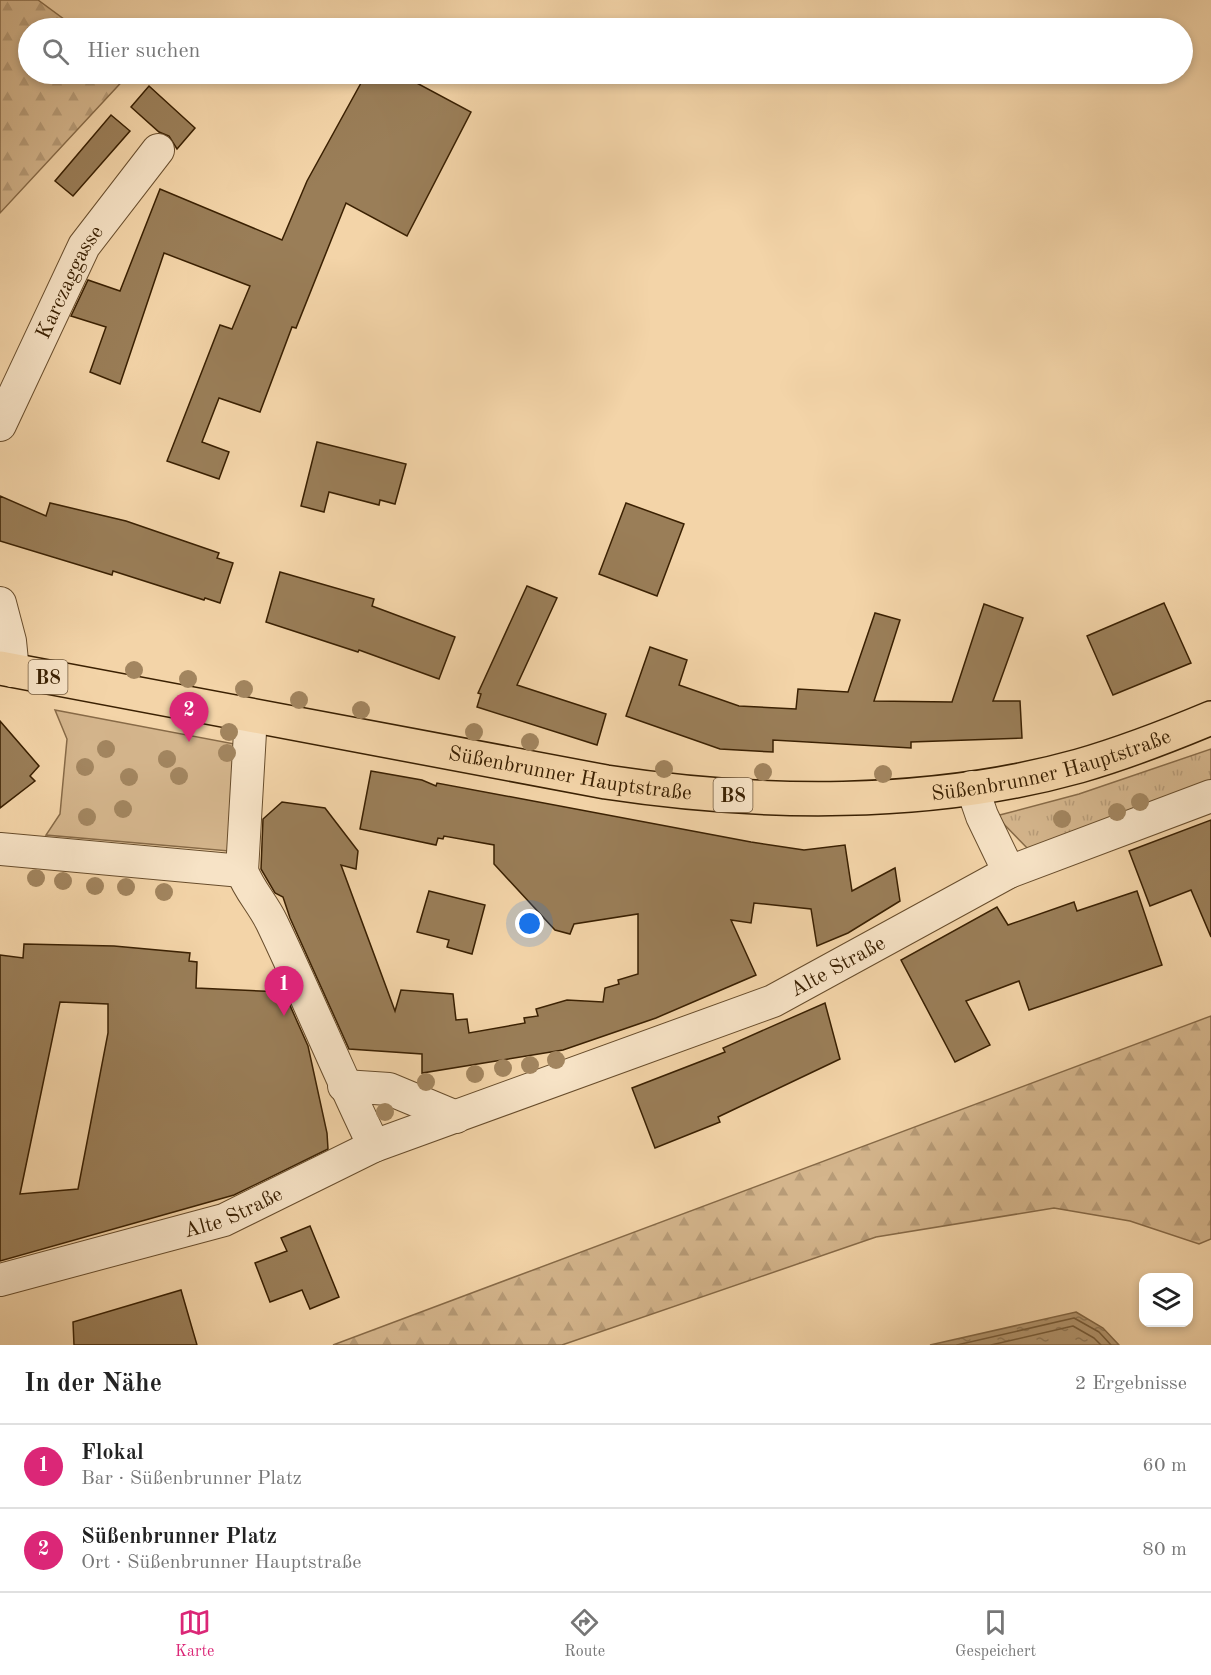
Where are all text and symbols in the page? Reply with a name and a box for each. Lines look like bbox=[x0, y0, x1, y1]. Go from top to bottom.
search box bbox=[18, 18, 1193, 84]
icon: search bbox=[39, 35, 72, 68]
text: Hier suchen bbox=[87, 40, 200, 62]
street label: Karczaggasse bbox=[33, 222, 108, 343]
road number: B8 bbox=[28, 660, 68, 694]
pin: 2 bbox=[170, 692, 208, 742]
street label: Süßenbrunner Hauptstraße bbox=[930, 726, 1174, 805]
street label: Süßenbrunner Hauptstraße bbox=[447, 744, 693, 804]
road number: B8 bbox=[714, 778, 752, 812]
your location bbox=[515, 909, 544, 938]
street label: Alte Straße bbox=[787, 933, 889, 1001]
pin: 1 bbox=[264, 966, 304, 1016]
street label: Alte Straße bbox=[182, 1184, 286, 1242]
map controls bbox=[1139, 1273, 1193, 1327]
button: layers bbox=[1139, 1273, 1193, 1327]
text: In der Nähe bbox=[24, 1371, 162, 1397]
text: 2 Ergebnisse bbox=[1075, 1374, 1187, 1394]
text: Flokal bbox=[81, 1442, 144, 1464]
text: 1 bbox=[38, 1456, 49, 1476]
text: 60 m bbox=[1142, 1456, 1187, 1476]
text: Bar · Süßenbrunner Platz bbox=[81, 1469, 302, 1489]
text: Süßenbrunner Platz bbox=[81, 1526, 277, 1548]
text: 2 bbox=[38, 1540, 49, 1560]
text: 80 m bbox=[1142, 1540, 1187, 1560]
text: Ort · Süßenbrunner Hauptstraße bbox=[81, 1553, 361, 1573]
tab: Karte bbox=[175, 1606, 214, 1662]
tab: Route bbox=[564, 1606, 605, 1662]
tab: Gespeichert bbox=[955, 1606, 1036, 1662]

